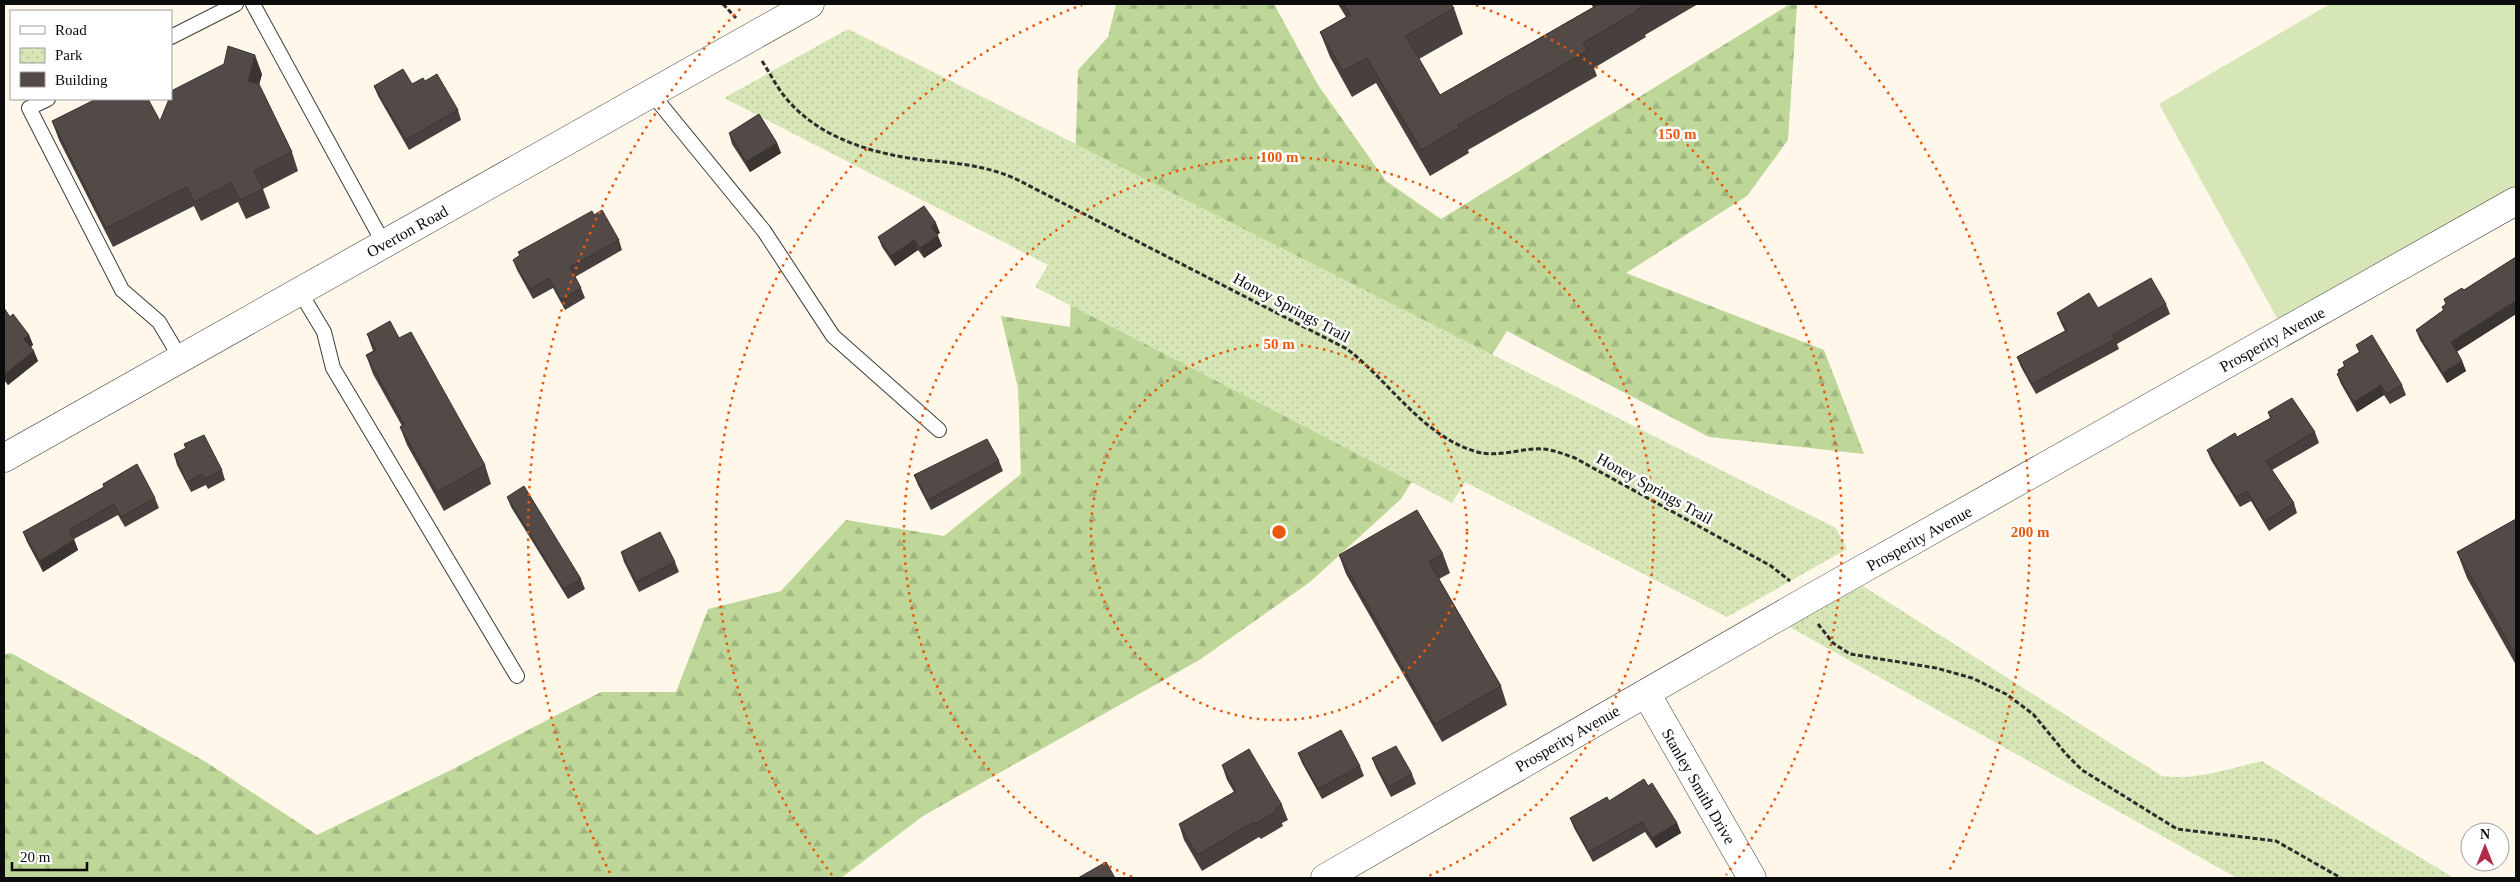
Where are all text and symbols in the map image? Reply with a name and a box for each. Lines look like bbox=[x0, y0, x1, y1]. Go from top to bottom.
legend bbox=[10, 10, 172, 100]
text: Road bbox=[55, 22, 87, 38]
text: Park bbox=[55, 47, 83, 63]
text: Building bbox=[55, 72, 108, 88]
text: 150 m bbox=[1658, 126, 1697, 142]
text: 100 m bbox=[1260, 149, 1299, 165]
street label: Overton Road bbox=[364, 202, 451, 261]
street label: Honey Springs Trail bbox=[1230, 269, 1354, 347]
street label: Prosperity Avenue bbox=[2217, 304, 2328, 376]
text: 50 m bbox=[1263, 336, 1295, 352]
street label: Honey Springs Trail bbox=[1593, 450, 1716, 528]
street label: Prosperity Avenue bbox=[1864, 503, 1975, 575]
centre of rings bbox=[1270, 523, 1288, 541]
text: 200 m bbox=[2011, 524, 2050, 540]
street label: Prosperity Avenue bbox=[1512, 702, 1623, 776]
street label: Stanley Smith Drive bbox=[1658, 725, 1739, 848]
north arrow bbox=[2460, 822, 2510, 872]
text: N bbox=[2480, 827, 2490, 842]
scale bar bbox=[12, 840, 88, 872]
text: 20 m bbox=[20, 849, 51, 865]

